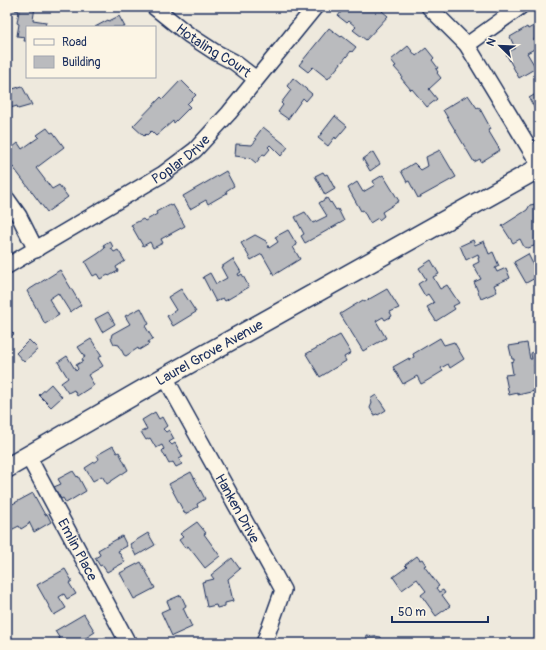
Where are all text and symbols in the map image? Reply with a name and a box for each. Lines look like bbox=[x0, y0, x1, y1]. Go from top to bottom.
street label: Hotaling Court bbox=[173, 20, 255, 81]
legend bbox=[26, 26, 156, 78]
north arrow bbox=[480, 26, 520, 66]
text: Road bbox=[62, 35, 87, 50]
text: N bbox=[484, 36, 499, 48]
text: Building bbox=[62, 55, 101, 70]
street label: Poplar Drive bbox=[149, 131, 214, 188]
street label: Laurel Grove Avenue bbox=[153, 316, 266, 389]
street label: Hanken Drive bbox=[211, 471, 263, 546]
street label: Emlin Place bbox=[54, 516, 101, 584]
scale bar bbox=[392, 598, 488, 624]
text: 50 m bbox=[398, 605, 426, 620]

